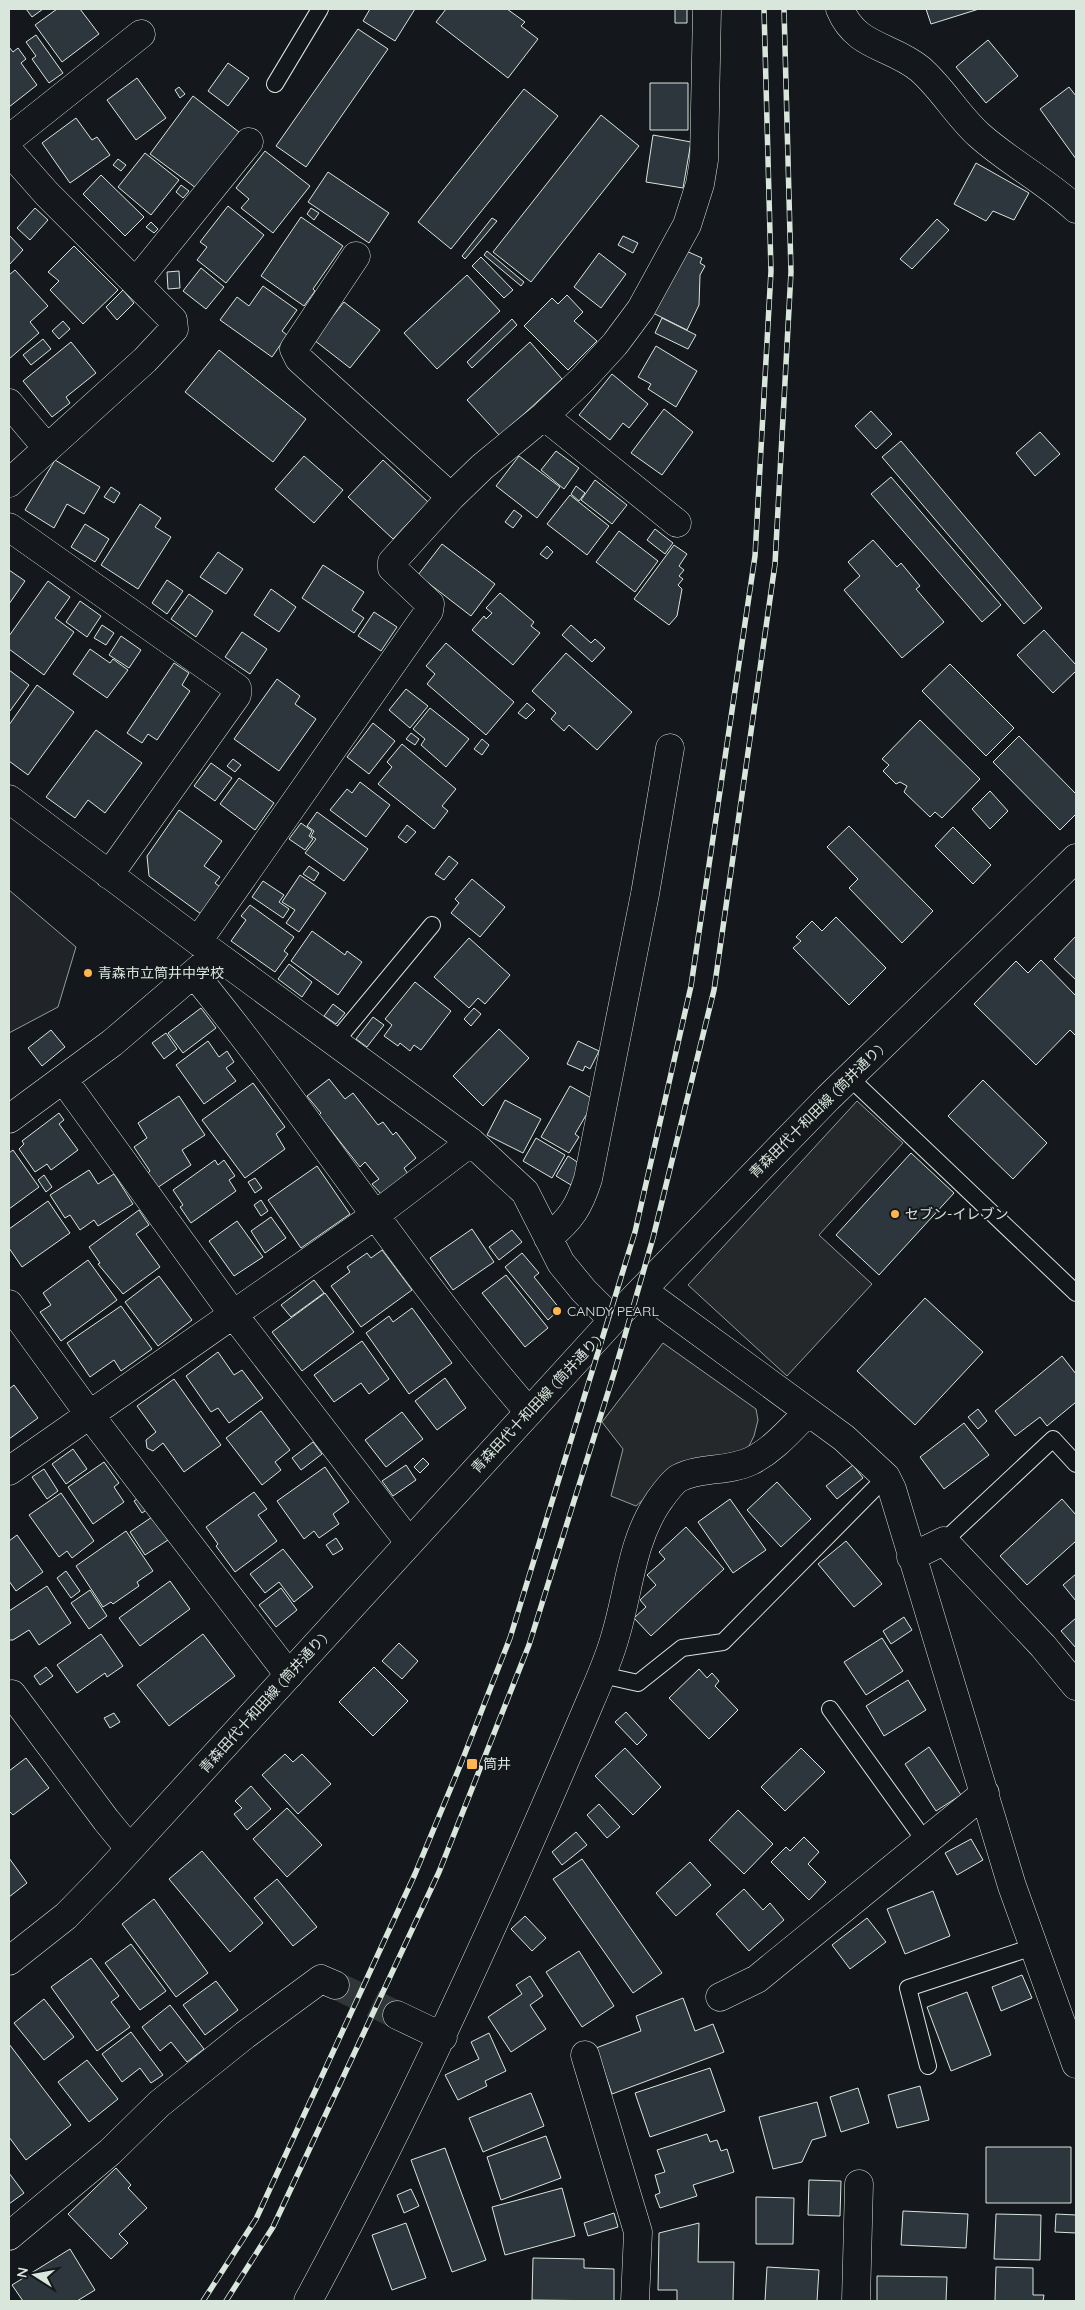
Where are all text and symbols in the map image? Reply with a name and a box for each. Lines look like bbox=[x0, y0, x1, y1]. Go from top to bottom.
place label: 青森市立筒井中学校 bbox=[98, 964, 224, 982]
marker: 青森市立筒井中学校 bbox=[82, 967, 94, 979]
street label: 青森田代十和田線 (筒井通り) bbox=[745, 1040, 887, 1182]
place label: セブン-イレブン bbox=[905, 1205, 1008, 1223]
marker: セブン-イレブン bbox=[889, 1208, 901, 1220]
place label: CANDY PEARL bbox=[567, 1302, 659, 1320]
marker: CANDY PEARL bbox=[551, 1305, 563, 1317]
street label: 青森田代十和田線 (筒井通り) bbox=[467, 1331, 605, 1477]
street label: 青森田代十和田線 (筒井通り) bbox=[195, 1629, 331, 1777]
place label: 筒井 bbox=[483, 1755, 511, 1773]
marker: 筒井 bbox=[465, 1757, 479, 1771]
north arrow bbox=[10, 2250, 60, 2300]
text: N bbox=[12, 2266, 32, 2279]

